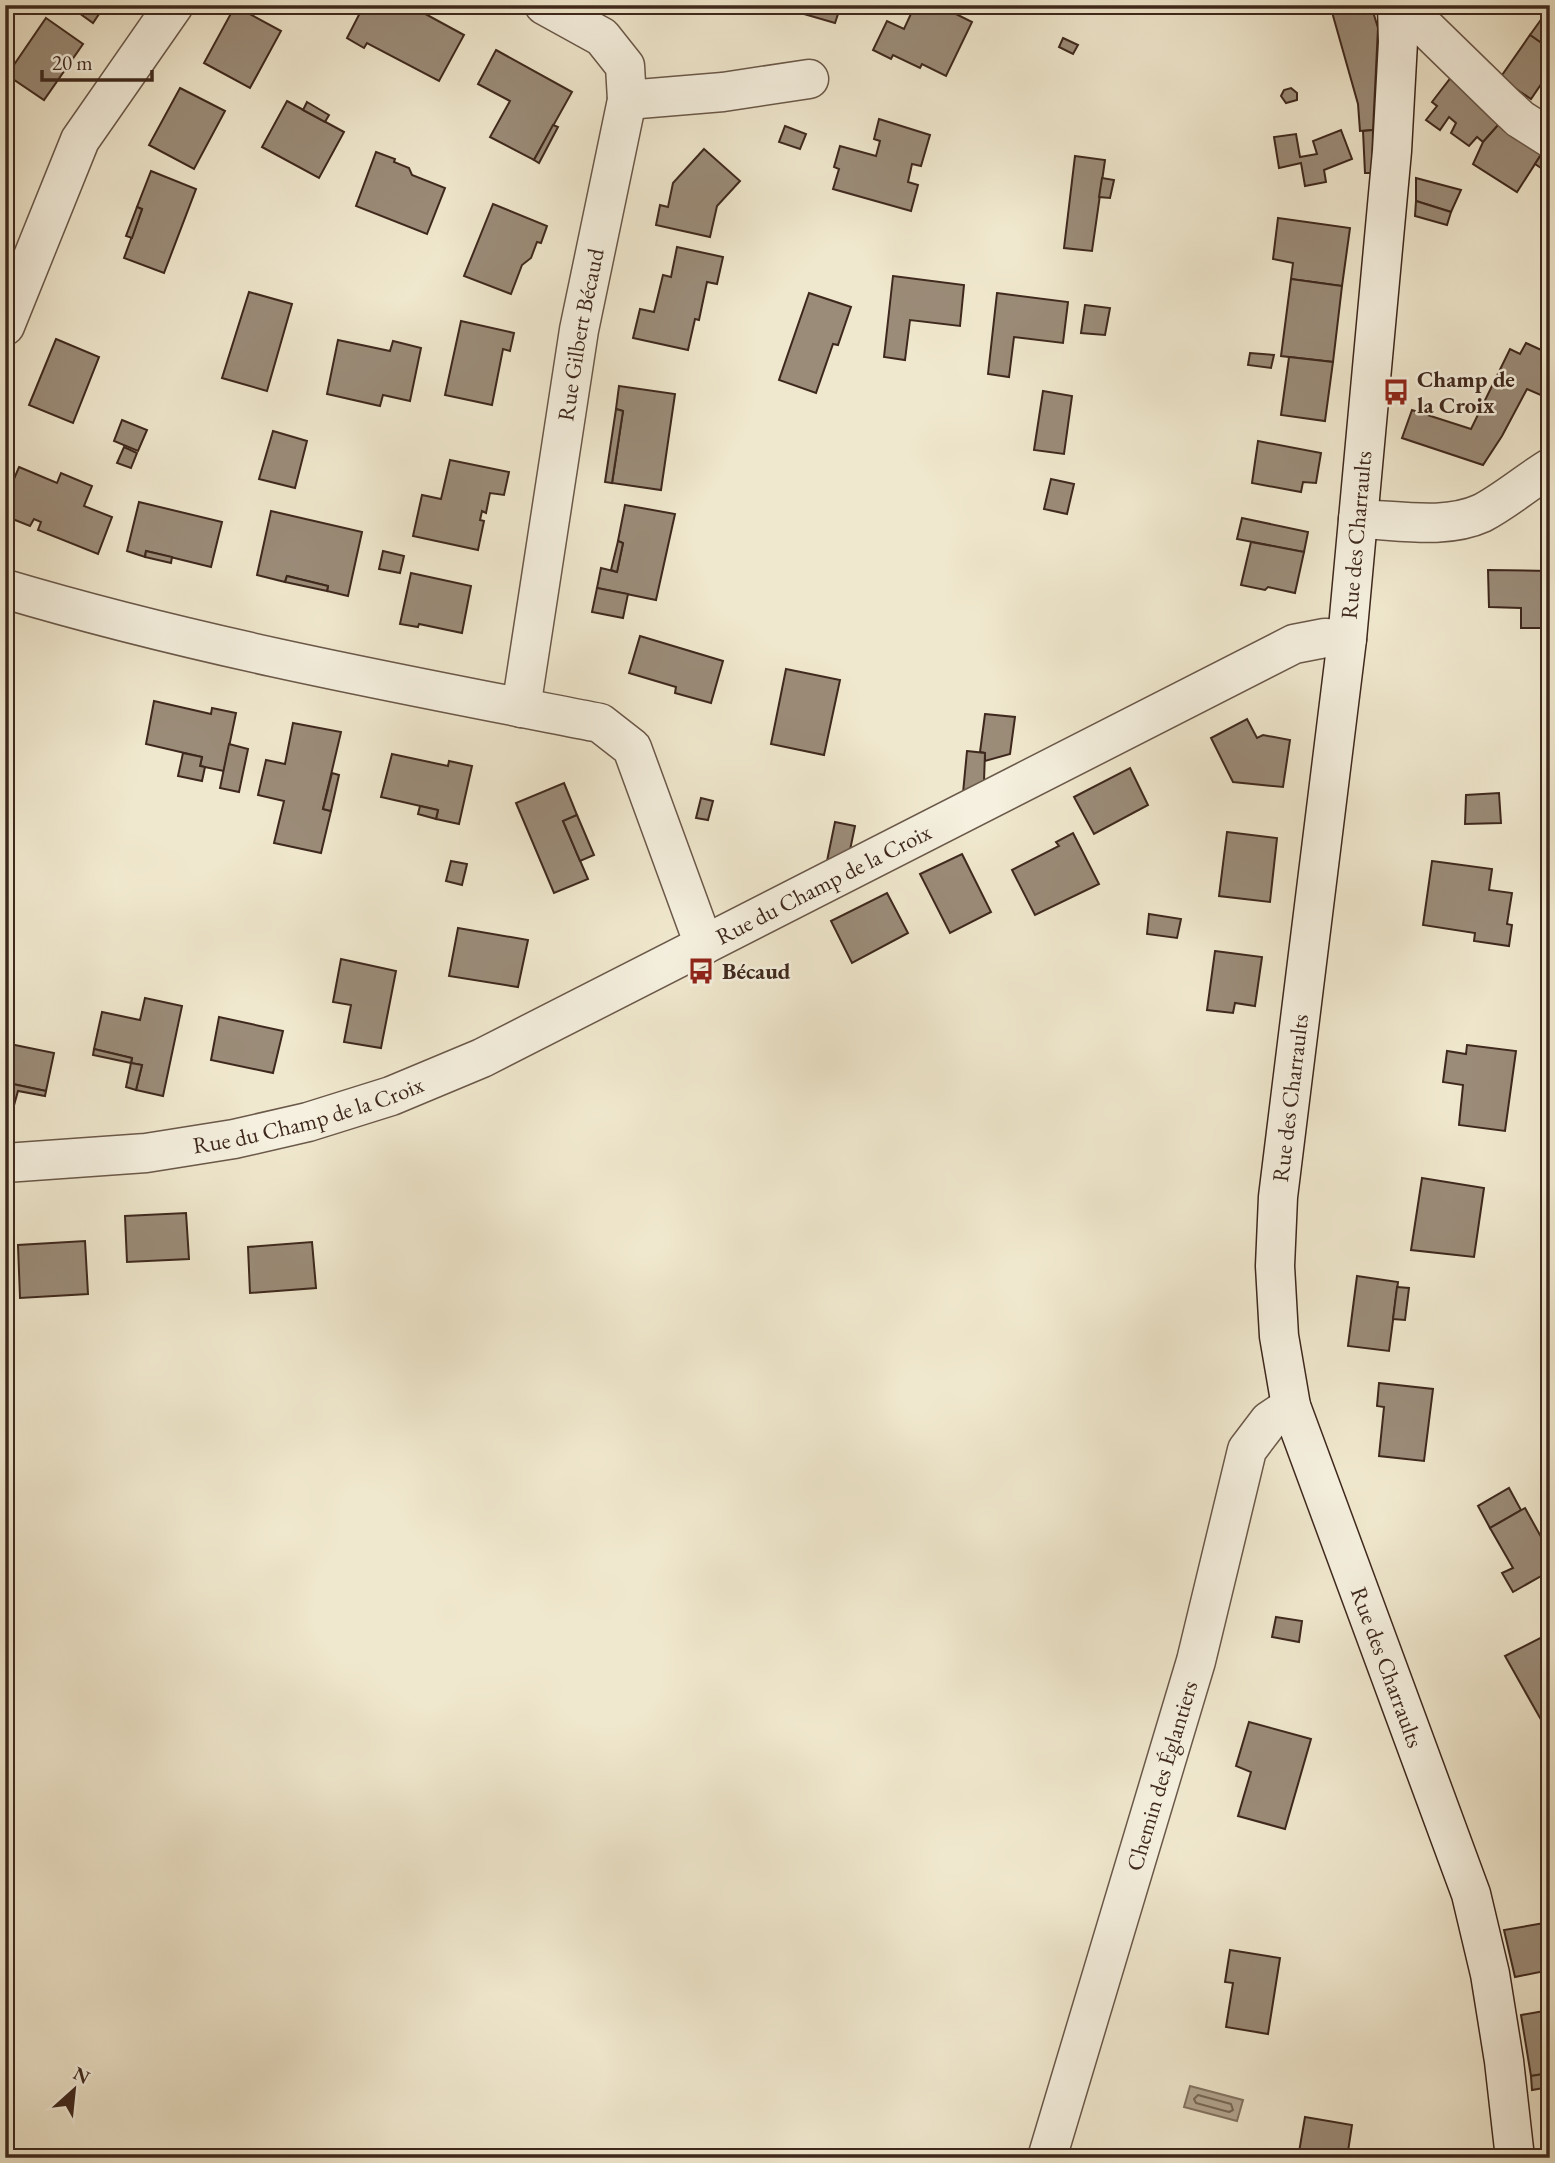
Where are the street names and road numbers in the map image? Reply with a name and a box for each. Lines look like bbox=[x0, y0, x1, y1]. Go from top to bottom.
street label: Rue Gilbert Bécaud bbox=[550, 245, 611, 423]
street label: Rue des Charraults bbox=[1334, 450, 1378, 620]
street label: Rue du Champ de la Croix bbox=[710, 817, 936, 951]
street label: Rue des Charraults bbox=[1265, 1012, 1315, 1184]
street label: Rue du Champ de la Croix bbox=[191, 1069, 428, 1160]
street label: Rue des Charraults bbox=[1344, 1583, 1431, 1752]
street label: Chemin des Églantiers bbox=[1119, 1677, 1204, 1874]

